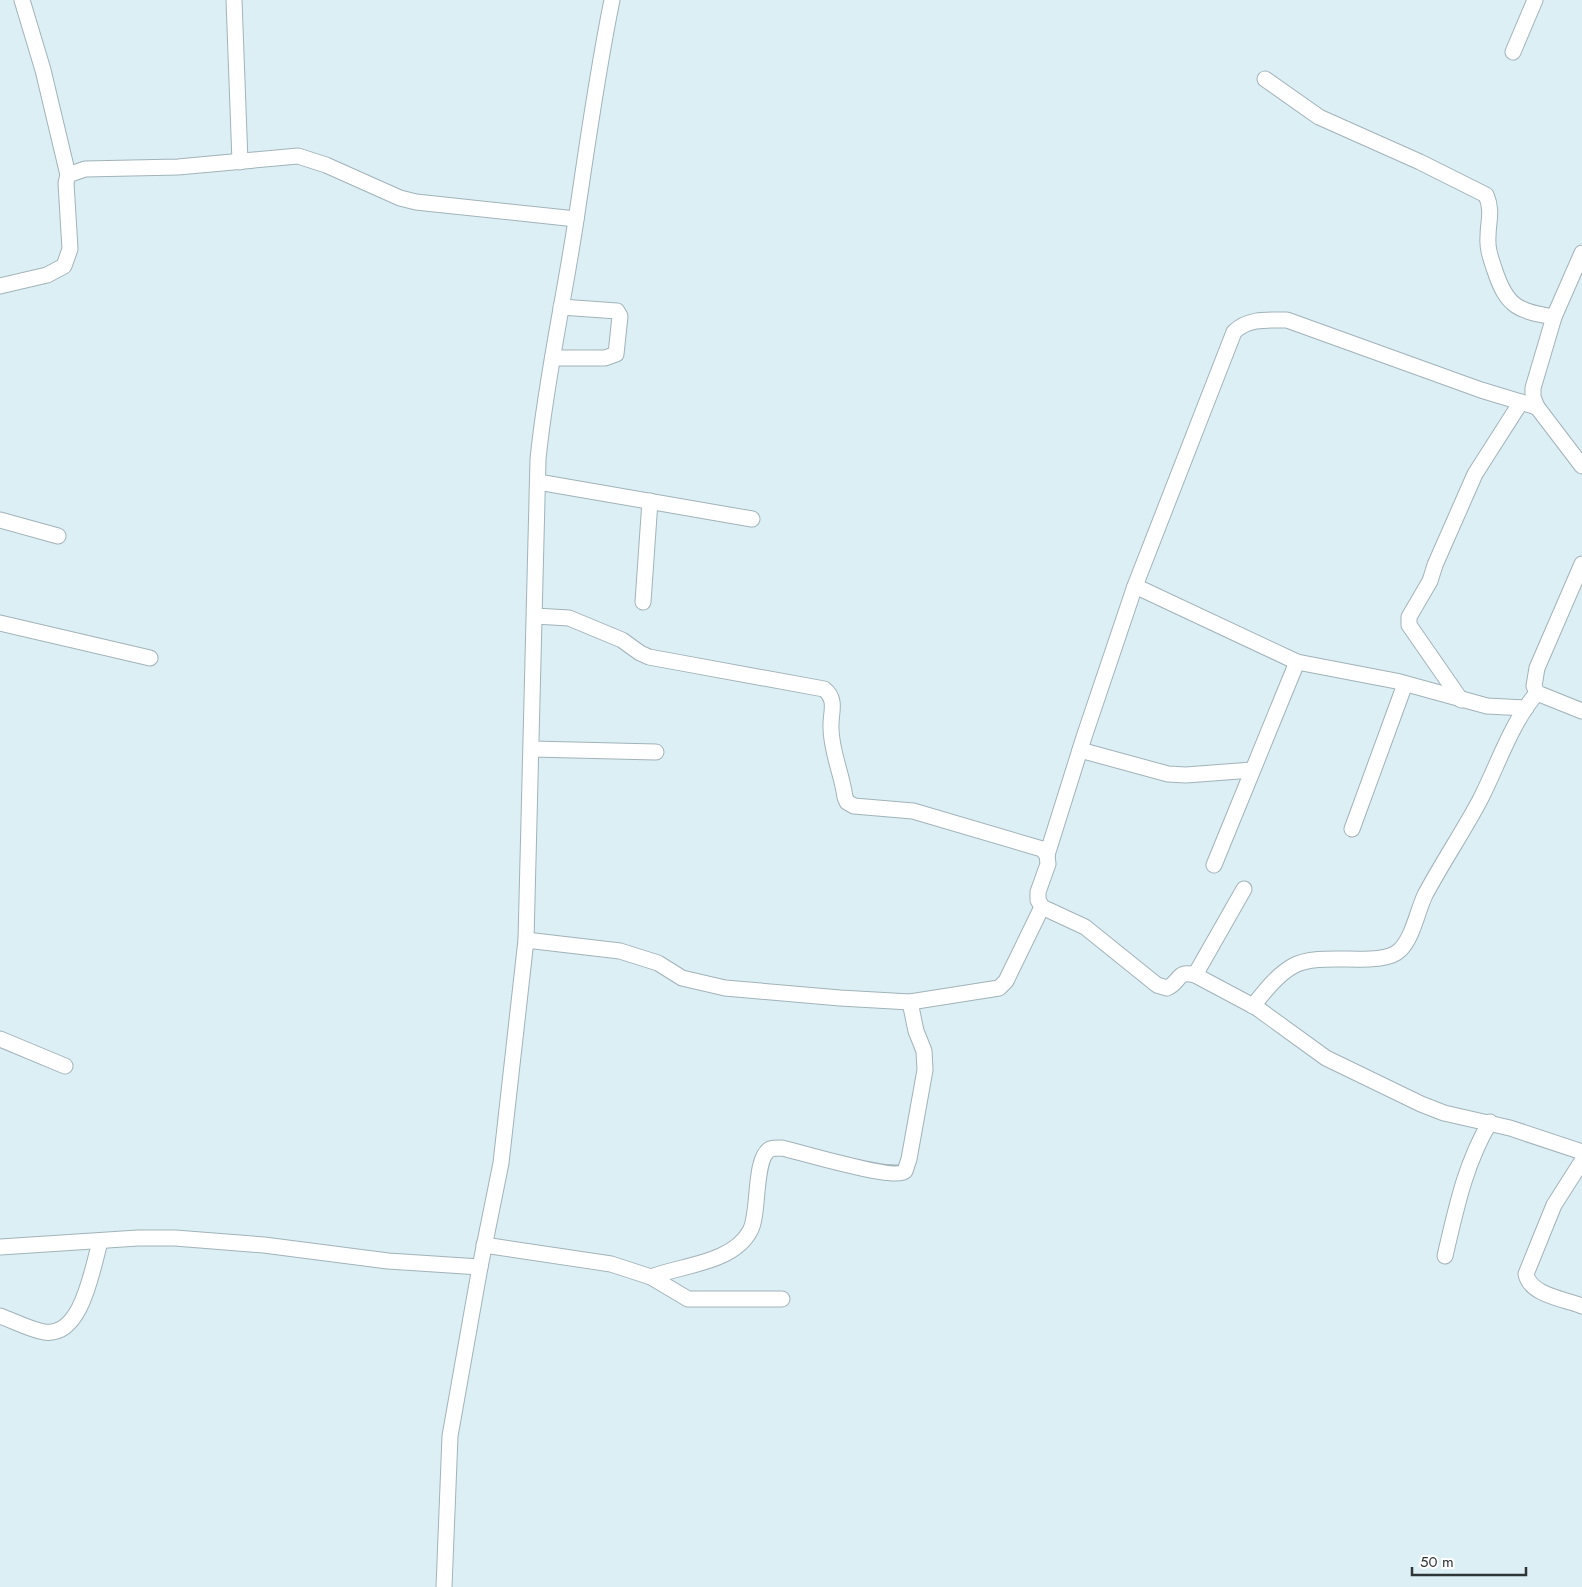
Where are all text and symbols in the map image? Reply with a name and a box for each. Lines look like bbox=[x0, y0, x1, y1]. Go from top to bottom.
scale bar bbox=[1412, 1544, 1526, 1576]
text: 50 m bbox=[1420, 1551, 1454, 1573]

